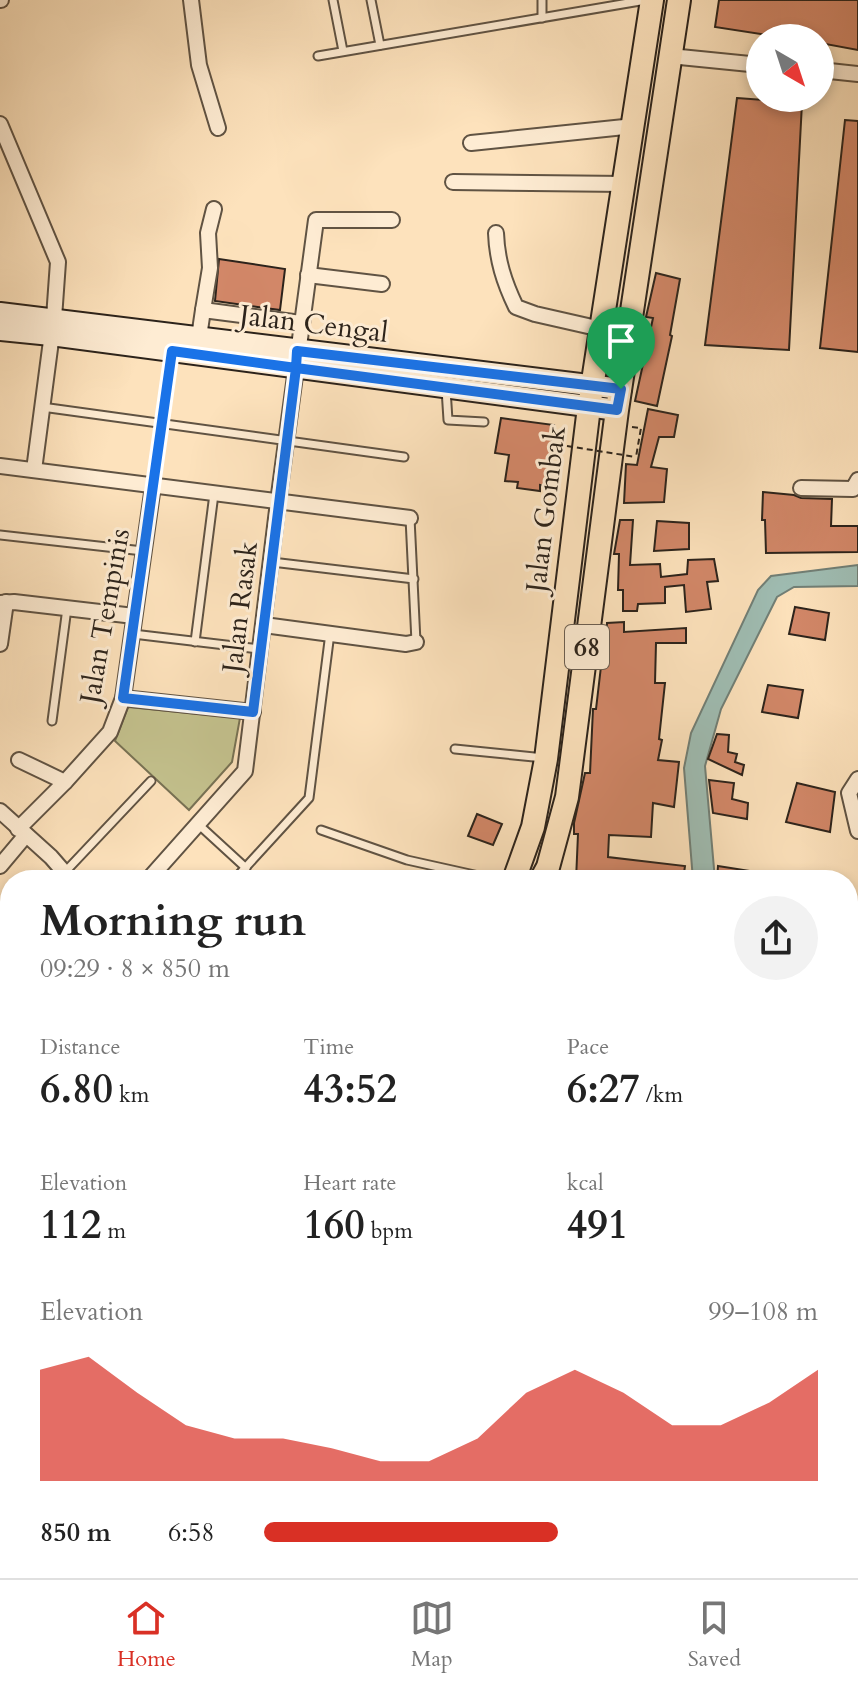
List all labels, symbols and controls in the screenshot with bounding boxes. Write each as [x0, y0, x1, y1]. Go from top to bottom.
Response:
north arrow [746, 24, 834, 112]
map controls [746, 24, 834, 112]
street label: Jalan Cengal [234, 296, 390, 352]
pin [587, 307, 655, 389]
icon: arrive [599, 319, 643, 363]
street label: Jalan Gombak [516, 424, 575, 598]
street label: Jalan Tempinis [70, 525, 139, 710]
street label: Jalan Rasak [213, 539, 267, 679]
road number: 68 [565, 625, 609, 669]
text: Morning run [40, 891, 306, 951]
button: share [734, 896, 818, 980]
text: 09:29 · 8 × 850 m [40, 951, 230, 986]
text: Distance [40, 1032, 120, 1062]
text: Time [303, 1032, 354, 1062]
text: Pace [567, 1032, 609, 1062]
text: 6.80 [40, 1062, 113, 1117]
text: 43:52 [303, 1062, 397, 1117]
text: 6:27 [567, 1062, 640, 1117]
text: km [113, 1080, 149, 1110]
text: /km [640, 1080, 683, 1110]
text: Elevation [40, 1168, 127, 1198]
text: Heart rate [303, 1168, 397, 1198]
text: kcal [567, 1168, 604, 1198]
text: 112 [40, 1198, 101, 1253]
text: 160 [303, 1198, 365, 1253]
text: 491 [567, 1198, 628, 1253]
text: m [101, 1216, 126, 1246]
text: bpm [365, 1216, 413, 1246]
text: Elevation [40, 1294, 143, 1329]
text: 99–108 m [708, 1294, 818, 1329]
text: 850 m [40, 1515, 111, 1550]
text: 6:58 [168, 1515, 215, 1550]
tab: Home [117, 1596, 176, 1674]
tab: Map [410, 1596, 454, 1674]
tab: Saved [688, 1596, 741, 1674]

